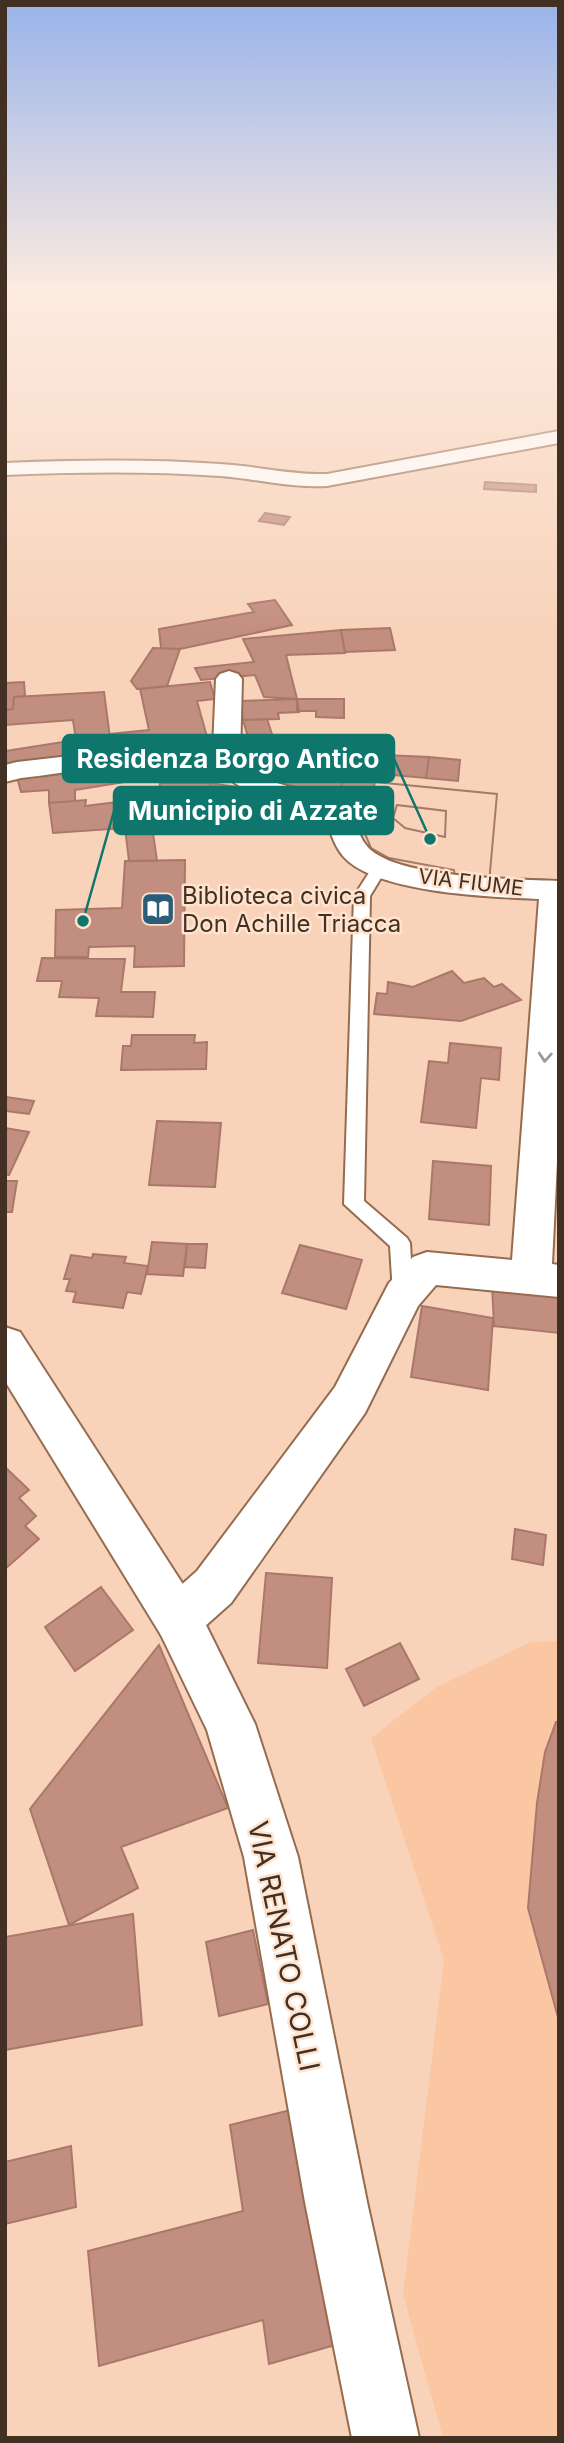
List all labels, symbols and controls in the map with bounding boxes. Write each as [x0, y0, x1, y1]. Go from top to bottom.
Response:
callout: Residenza Borgo Antico [63, 735, 394, 782]
text: Residenza Borgo Antico [76, 743, 380, 774]
callout: Municipio di Azzate [114, 787, 393, 834]
text: Municipio di Azzate [128, 795, 378, 826]
street label: VIA FIUME [417, 863, 525, 901]
place label: Biblioteca civica Don Achille Triacca [182, 881, 401, 938]
library icon: Biblioteca civica Don Achille Triacca [139, 890, 177, 928]
one-way arrow [538, 1052, 553, 1063]
street label: VIA RENATO COLLI [241, 1818, 327, 2074]

